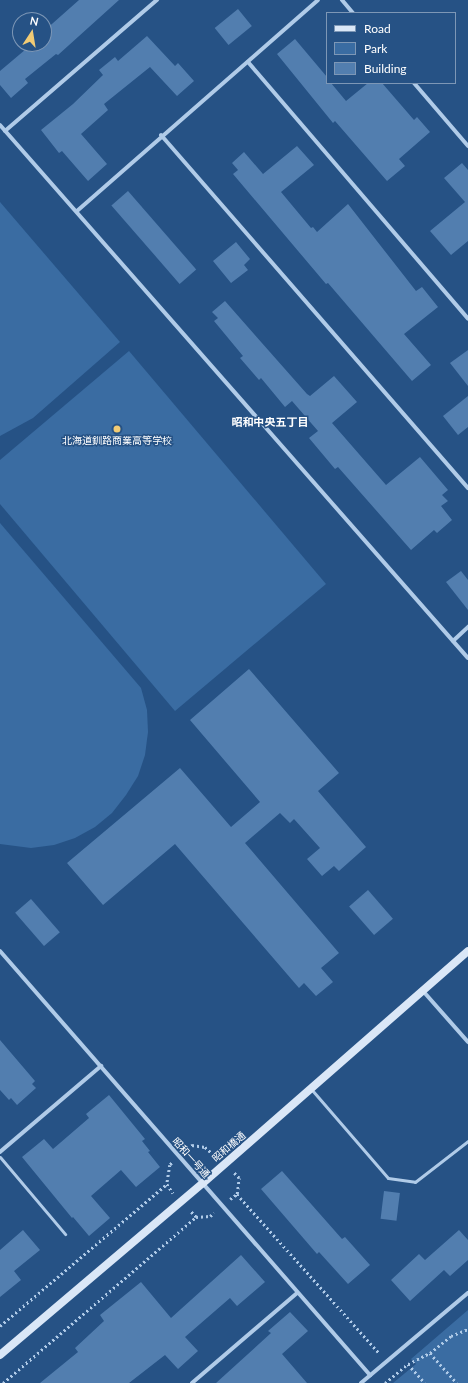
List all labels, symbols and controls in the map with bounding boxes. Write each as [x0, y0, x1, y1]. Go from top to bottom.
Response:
north arrow [12, 12, 52, 52]
legend [326, 12, 456, 84]
text: N [29, 14, 40, 28]
text: Road [364, 21, 391, 36]
text: Park [364, 41, 387, 56]
text: Building [364, 61, 407, 76]
district label: 昭和中央五丁目 [232, 415, 308, 429]
marker: 北海道釧路商業高等学校 [112, 424, 122, 434]
place label: 北海道釧路商業高等学校 [62, 435, 172, 447]
street label: 昭和橋通 [210, 1129, 248, 1165]
street label: 昭和一号通 [170, 1135, 212, 1181]

